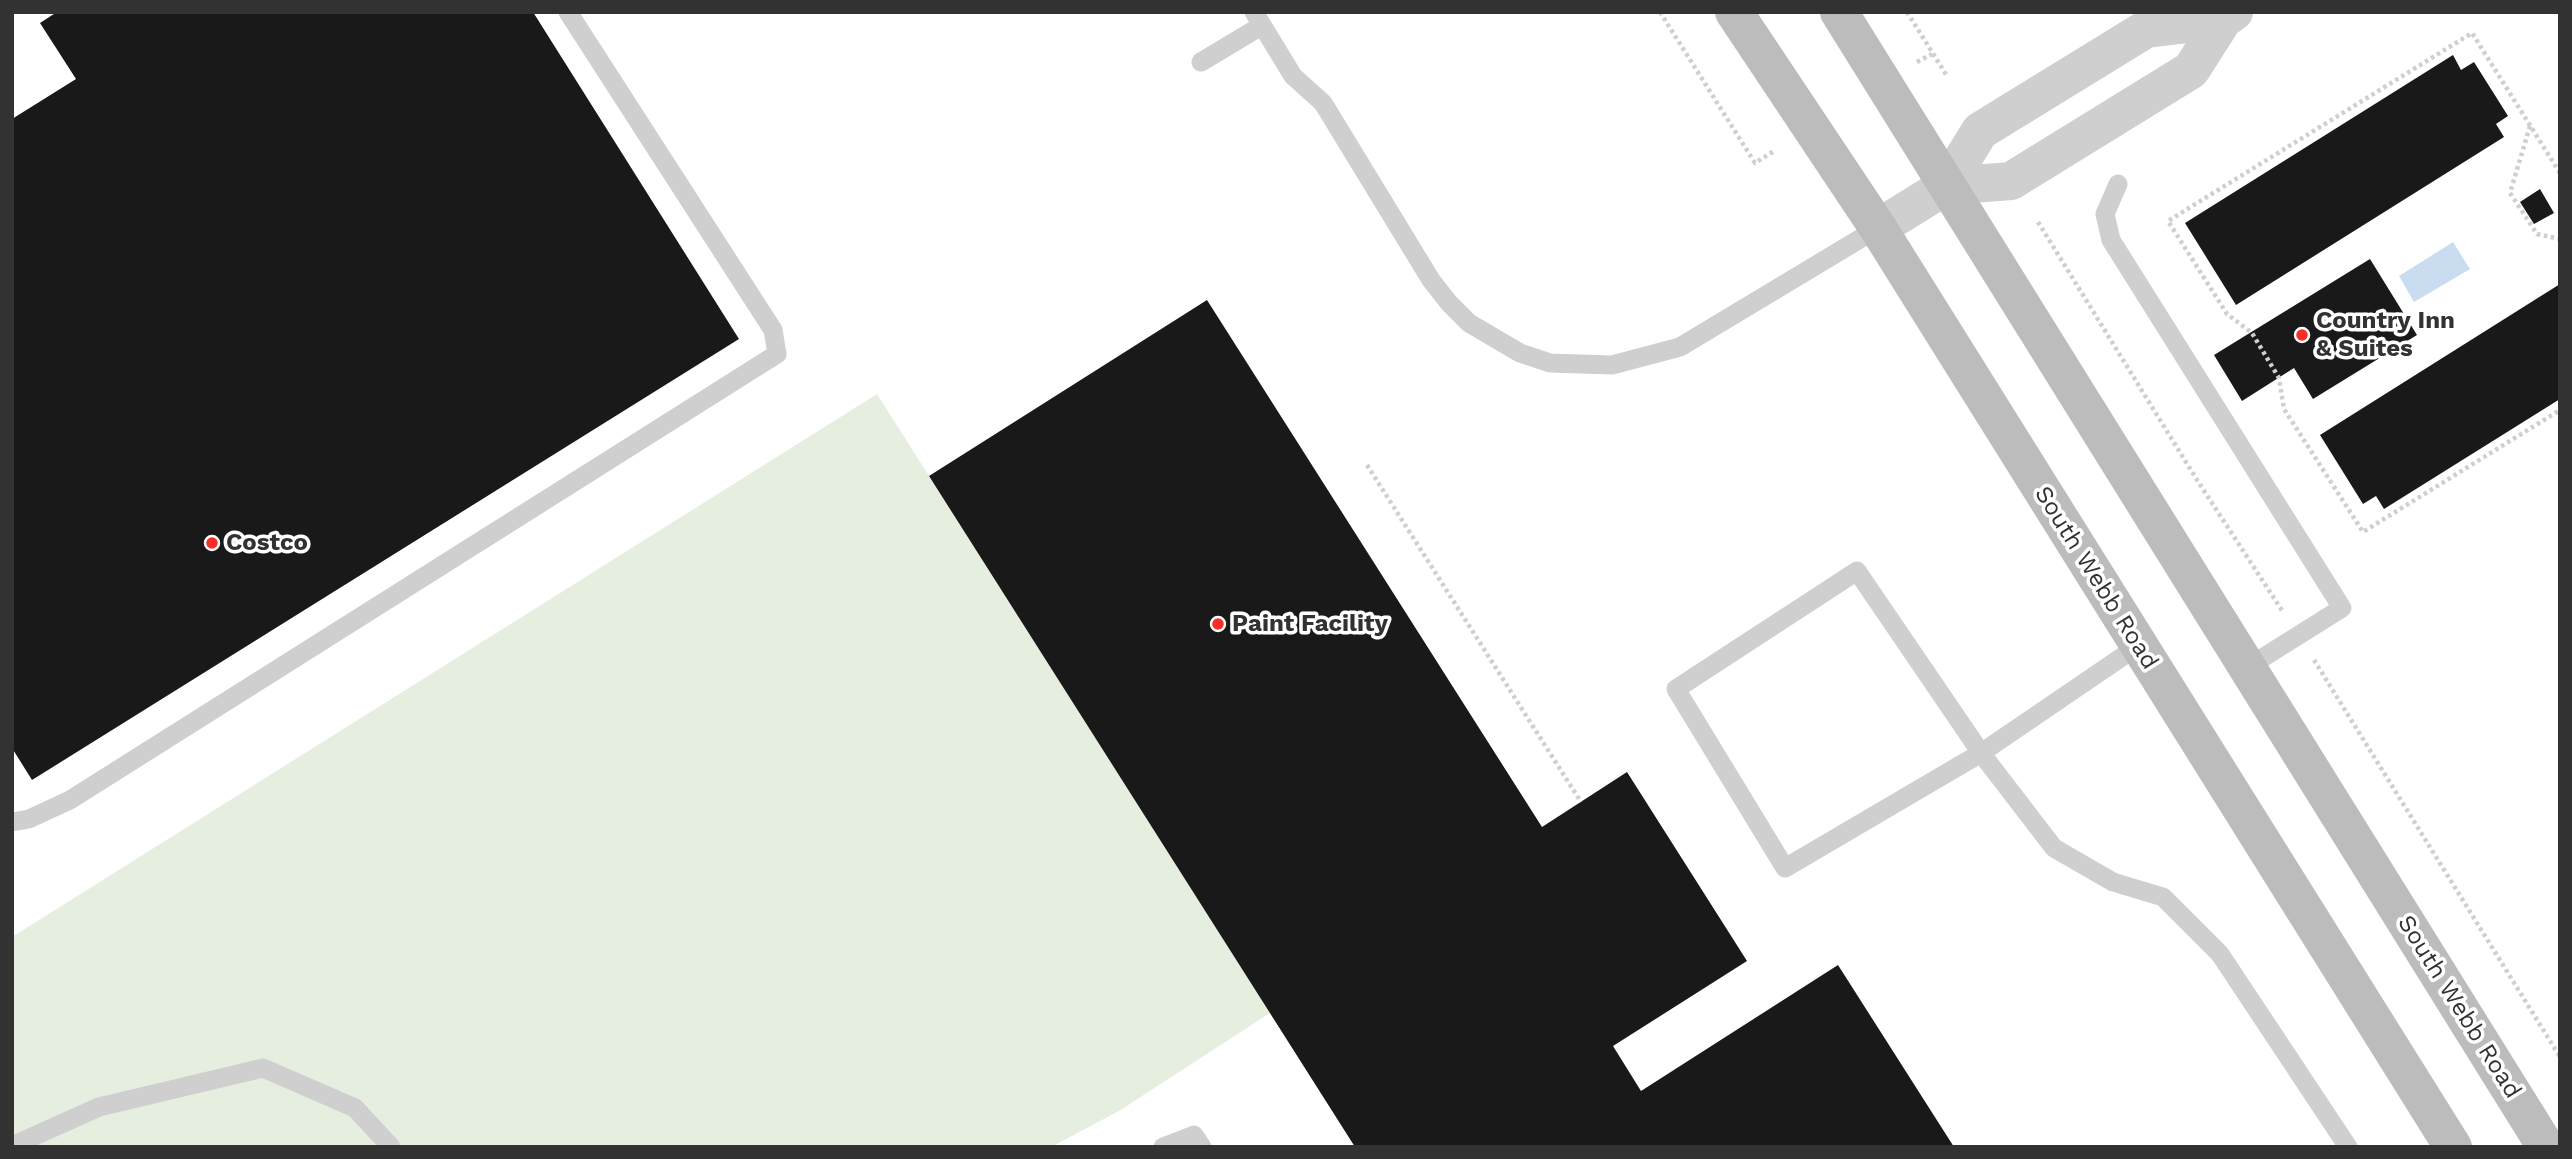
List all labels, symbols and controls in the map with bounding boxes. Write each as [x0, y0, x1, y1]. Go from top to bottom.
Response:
place label: Country Inn & Suites [2316, 307, 2455, 363]
marker: Country Inn & Suites [2294, 327, 2310, 343]
street label: South Webb Road [2028, 481, 2164, 675]
place label: Costco [226, 529, 308, 557]
marker: Costco [204, 535, 220, 551]
place label: Paint Facility [1232, 610, 1388, 638]
marker: Paint Facility [1210, 616, 1226, 632]
street label: South Webb Road [2391, 910, 2527, 1104]

